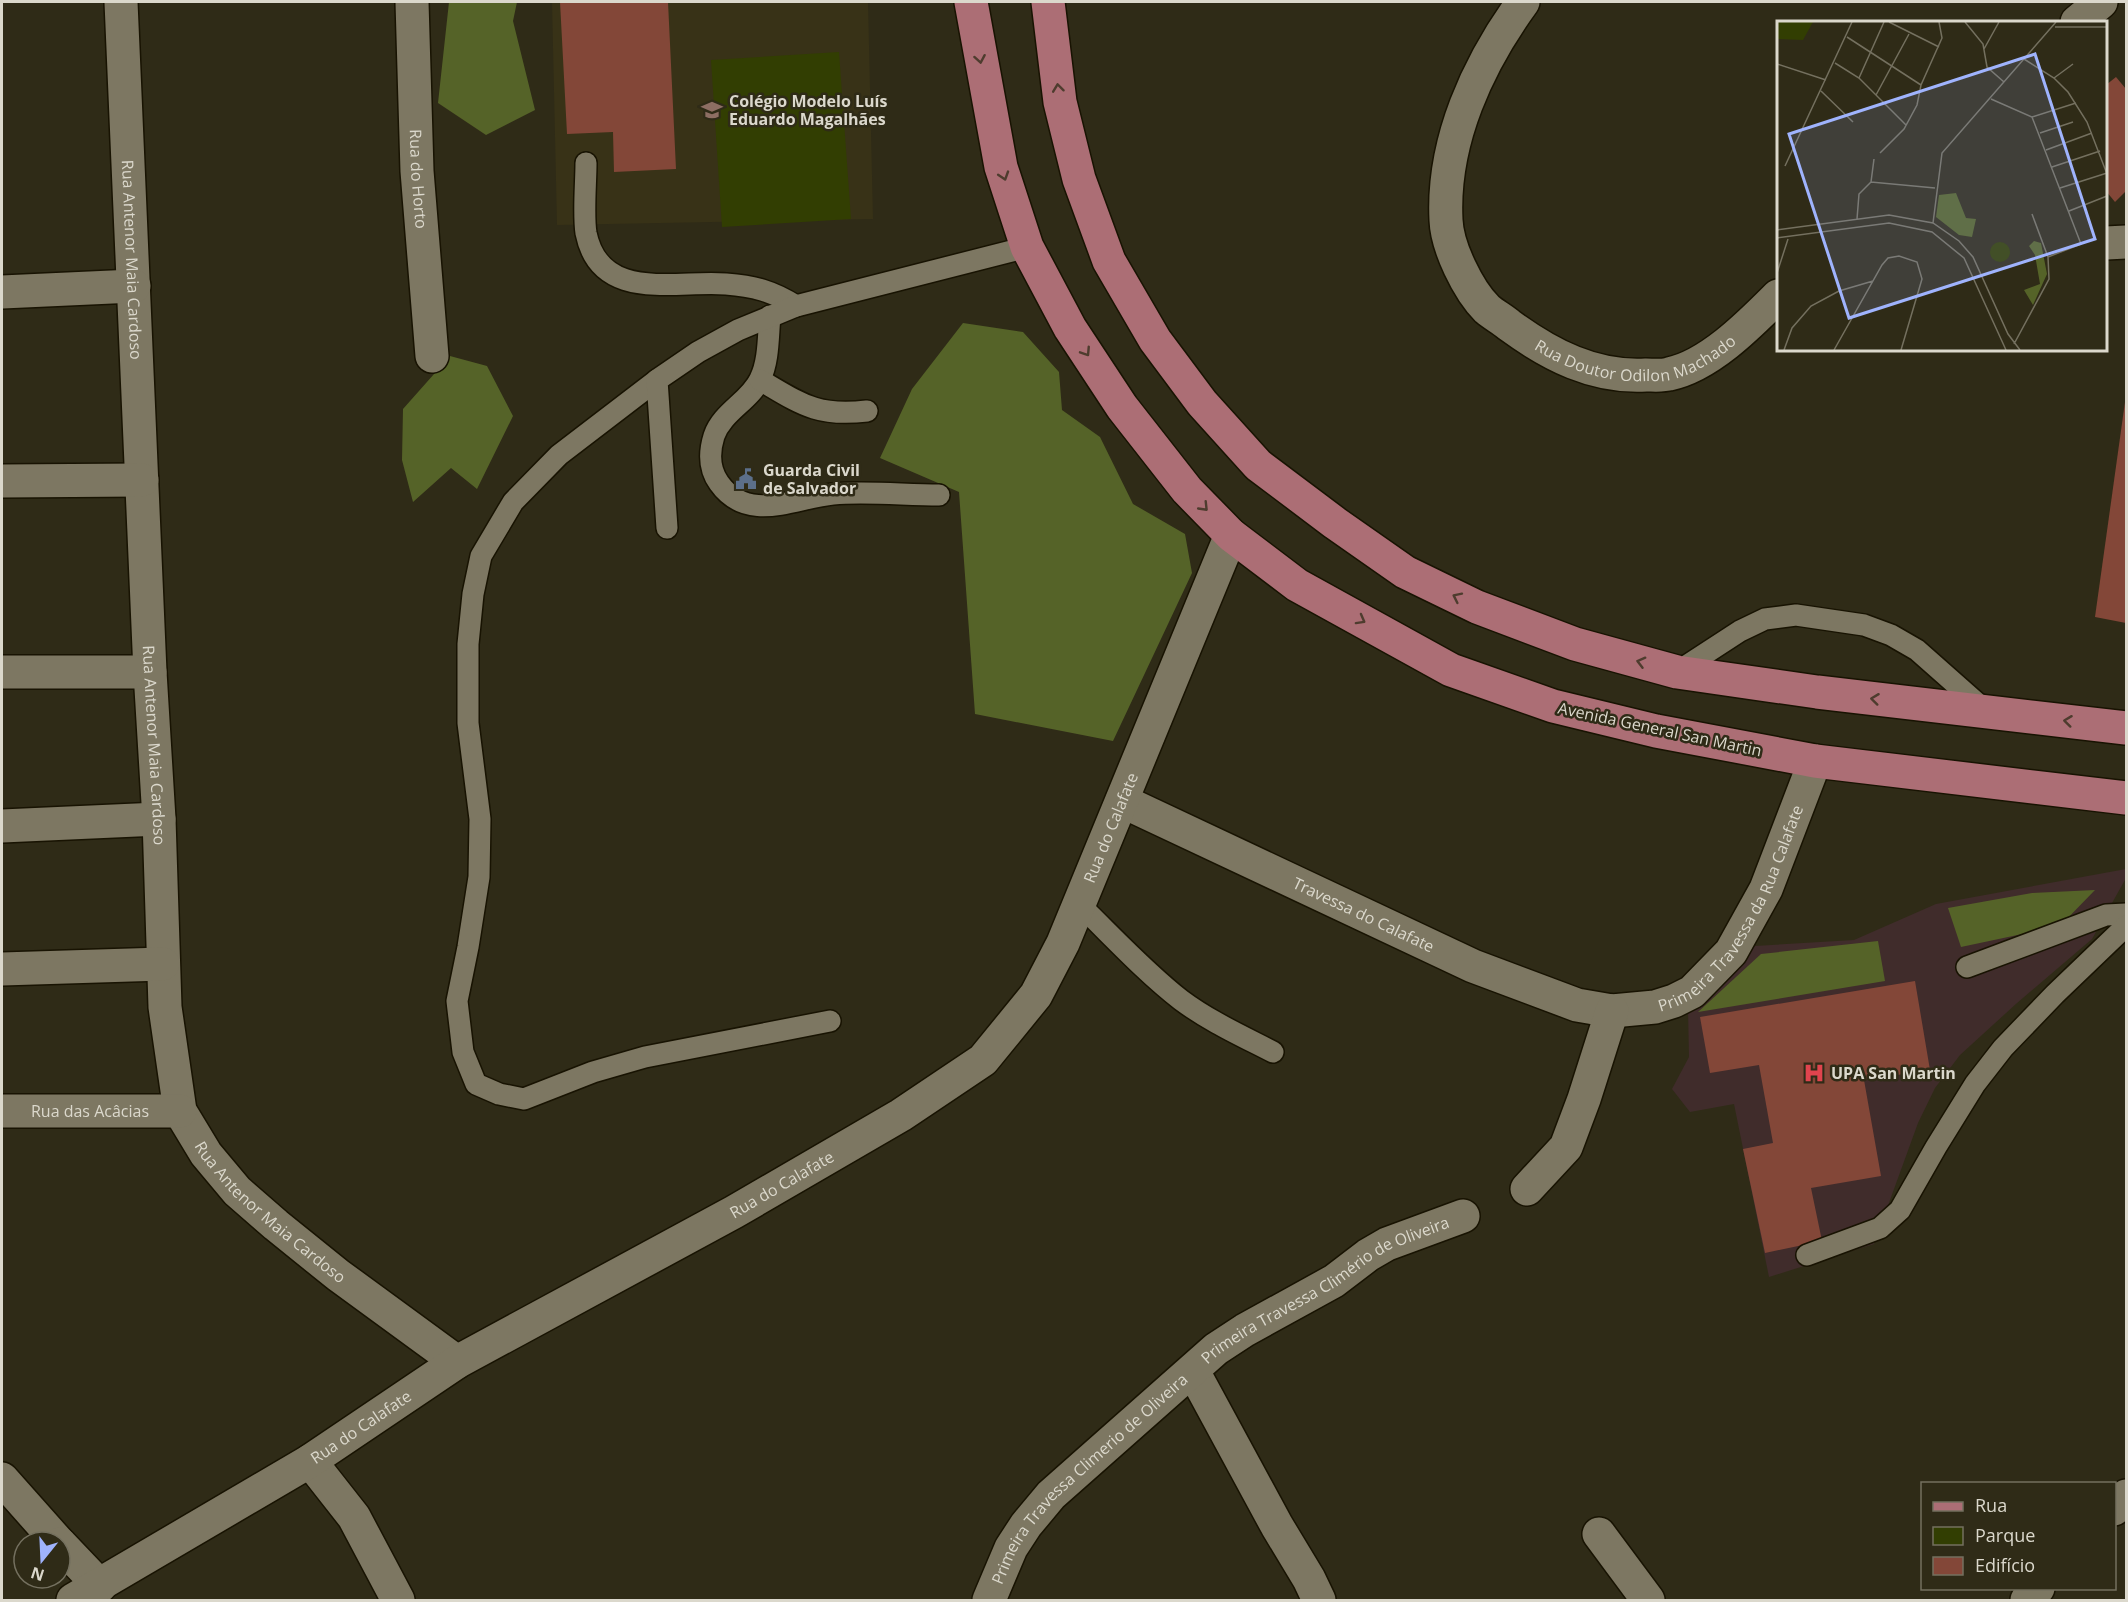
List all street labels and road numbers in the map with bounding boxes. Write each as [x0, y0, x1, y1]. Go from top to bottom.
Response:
street label: Rua do Horto [405, 129, 433, 229]
street label: Rua Antenor Maia Cardoso [117, 159, 147, 360]
street label: Rua Doutor Odilon Machado [1528, 324, 1742, 350]
street label: Rua Antenor Maia Cardoso [138, 645, 171, 845]
street label: Avenida General San Martin [1556, 697, 1764, 761]
street label: Rua do Calafate [1078, 769, 1143, 886]
street label: Primeira Travessa da Rua Calafate [1655, 802, 1808, 1016]
street label: Travessa do Calafate [1289, 872, 1438, 957]
street label: Rua das Acâcias [31, 1100, 149, 1122]
street label: Rua Antenor Maia Cardoso [190, 1137, 350, 1288]
street label: Rua do Calafate [725, 1145, 838, 1223]
street label: Primeira Travessa Climério de Oliveira [1196, 1211, 1452, 1369]
street label: Primeira Travessa Climerio de Oliveira [986, 1368, 1192, 1587]
street label: Rua do Calafate [306, 1385, 416, 1469]

